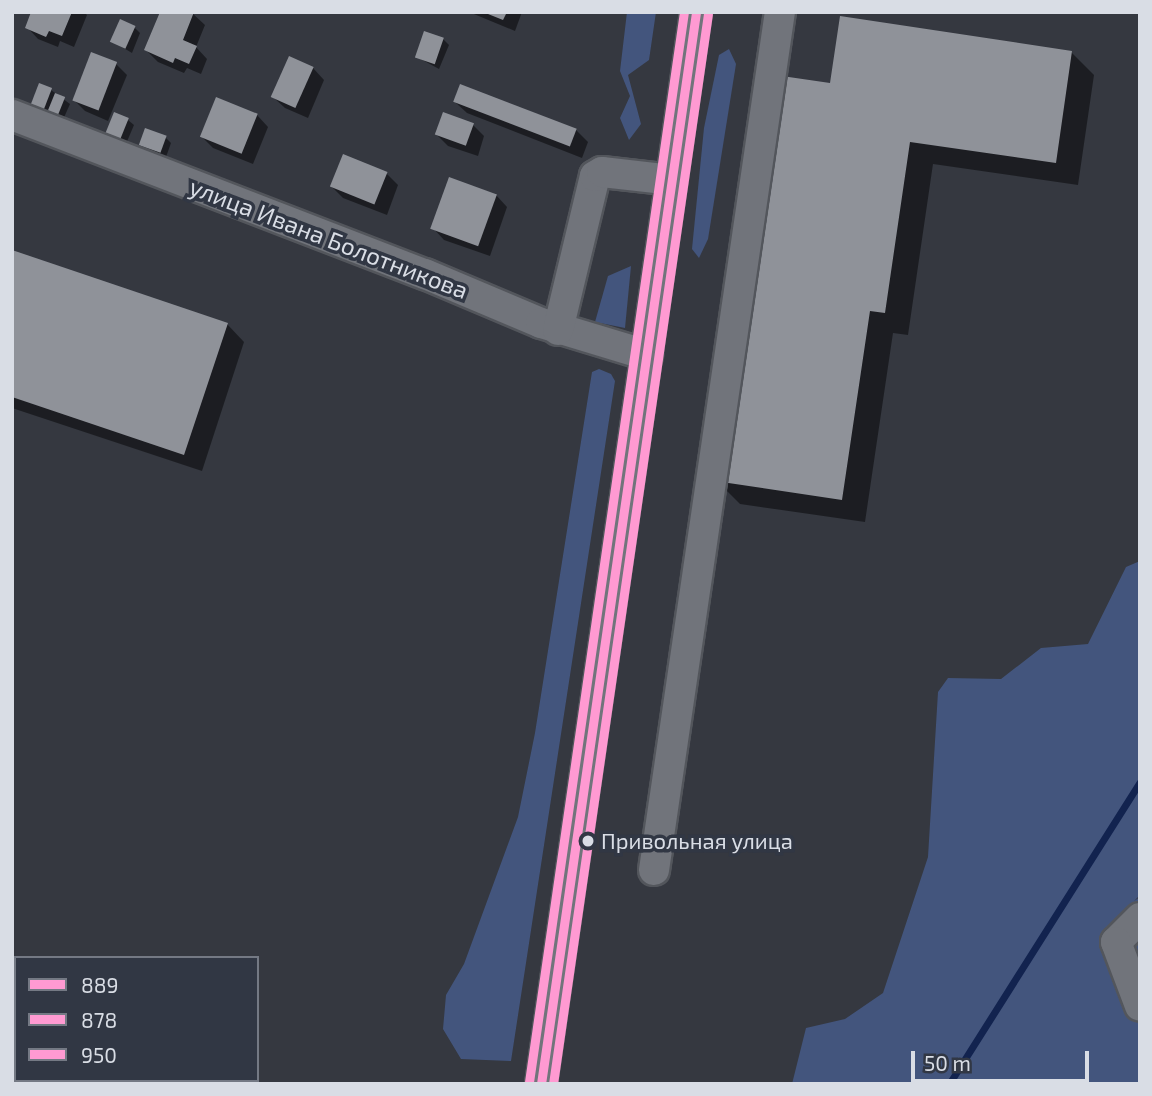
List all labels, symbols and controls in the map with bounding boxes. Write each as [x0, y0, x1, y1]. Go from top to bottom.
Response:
street label: улица Ивана Болотникова [186, 172, 472, 304]
place label: Привольная улица [601, 828, 793, 854]
marker: Привольная улица [581, 834, 595, 848]
legend [14, 956, 259, 1082]
text: 889 [81, 972, 119, 997]
text: 878 [81, 1007, 117, 1032]
scale bar [914, 1036, 1092, 1080]
text: 950 [81, 1042, 117, 1067]
text: 50 m [924, 1050, 971, 1075]

